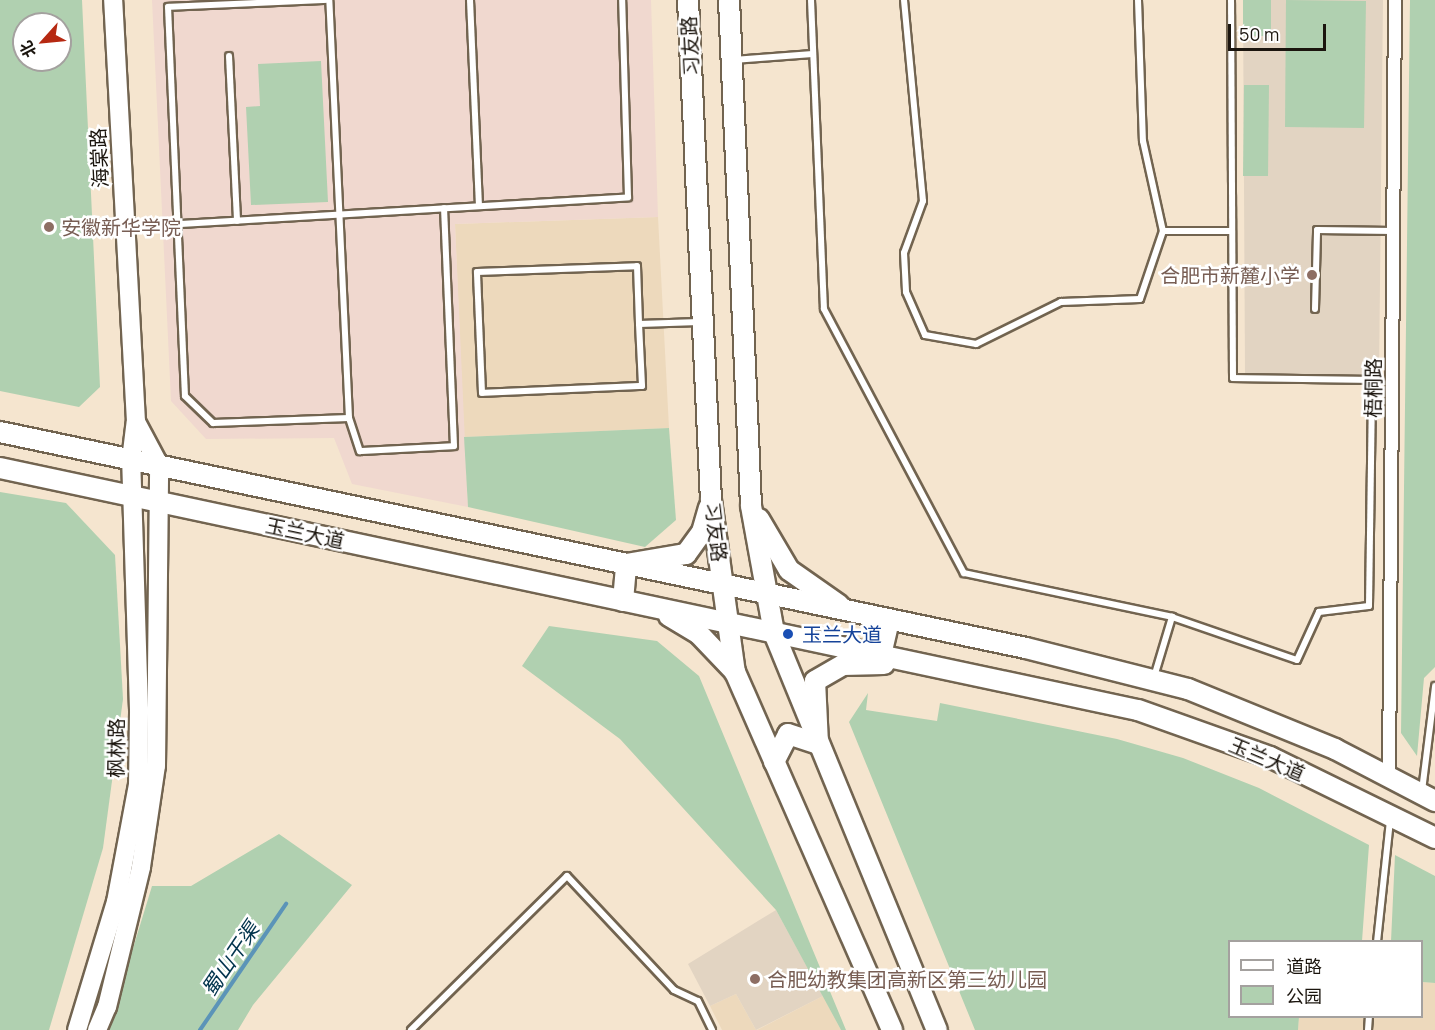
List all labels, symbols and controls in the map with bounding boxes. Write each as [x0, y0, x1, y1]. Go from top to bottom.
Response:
north arrow [12, 12, 72, 72]
scale bar [1231, 12, 1328, 50]
street label: 习友路 [676, 15, 704, 77]
text: 50 m [1239, 22, 1279, 46]
text: 北 [14, 37, 41, 61]
street label: 海棠路 [85, 127, 113, 189]
place label: 安徽新华学院 [61, 215, 181, 239]
marker: 安徽新华学院 [42, 220, 56, 234]
place label: 合肥市新麓小学 [1160, 263, 1300, 287]
marker: 合肥市新麓小学 [1305, 268, 1319, 282]
street label: 梧桐路 [1360, 358, 1386, 418]
street label: 习友路 [700, 501, 732, 563]
street label: 玉兰大道 [263, 513, 347, 553]
place label: 玉兰大道 [802, 622, 882, 646]
marker: 玉兰大道 [779, 625, 797, 643]
street label: 枫林路 [103, 718, 129, 778]
street label: 玉兰大道 [1225, 732, 1309, 786]
water label: 蜀山干渠 [196, 917, 264, 1001]
legend [1228, 940, 1423, 1018]
text: 道路 [1286, 954, 1322, 978]
place label: 合肥幼教集团高新区第三幼儿园 [767, 967, 1047, 991]
marker: 合肥幼教集团高新区第三幼儿园 [748, 972, 762, 986]
text: 公园 [1286, 984, 1322, 1008]

